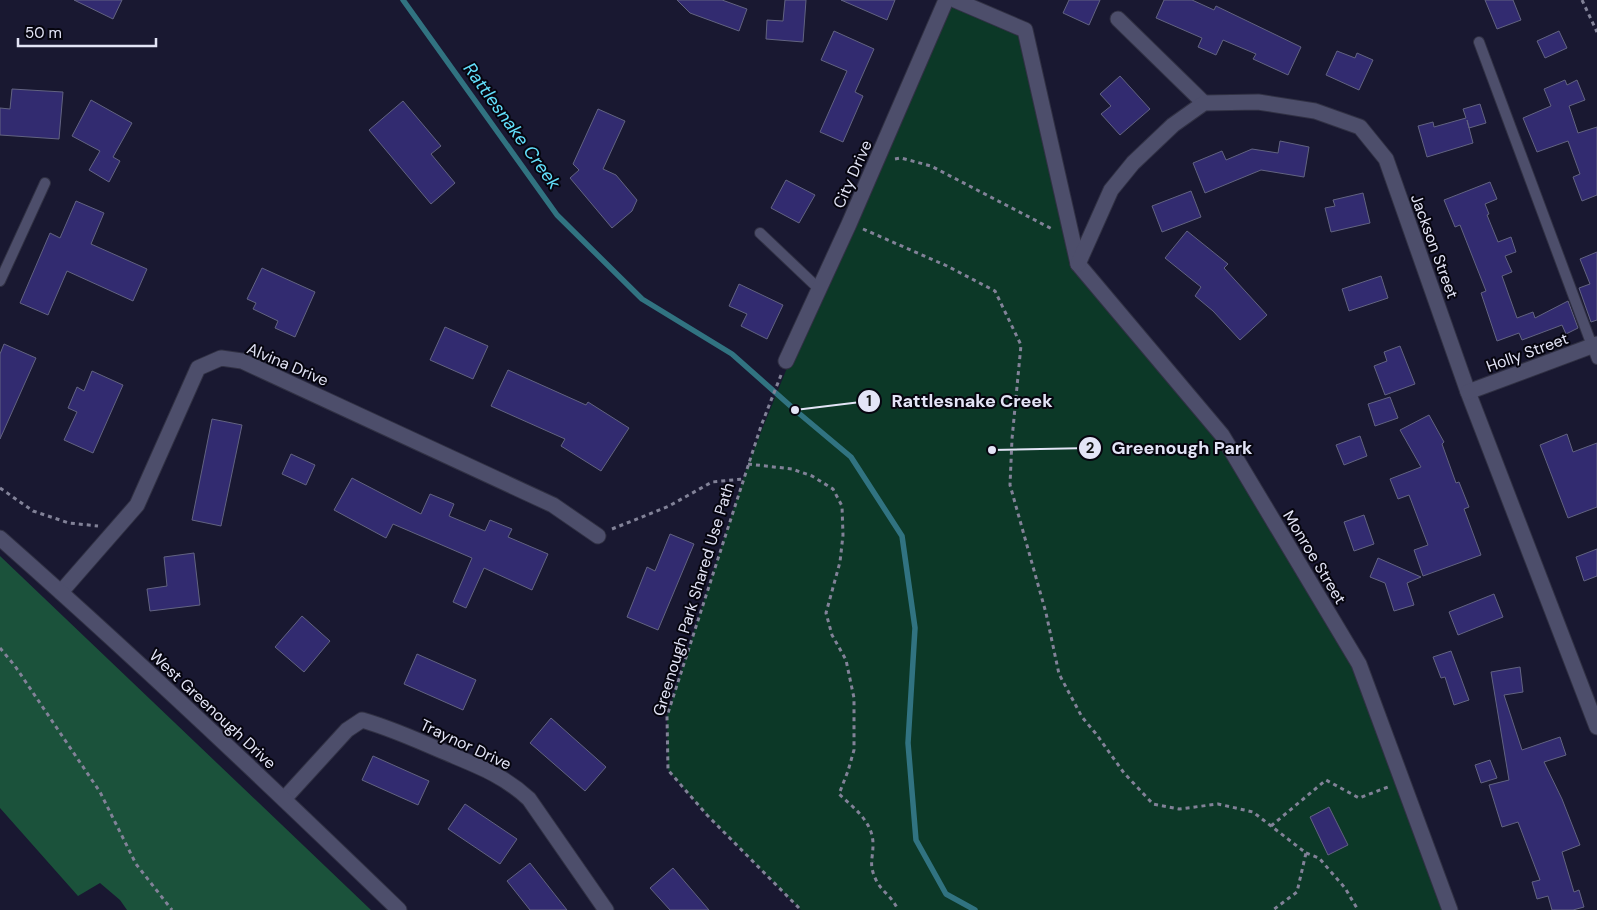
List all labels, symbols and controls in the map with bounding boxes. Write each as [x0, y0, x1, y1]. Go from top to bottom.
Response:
scale bar [18, 15, 155, 47]
text: 50 m [25, 23, 62, 43]
water label: Rattlesnake Creek [458, 58, 567, 195]
street label: City Drive [828, 137, 877, 212]
street label: Jackson Street [1406, 191, 1463, 301]
street label: Holly Street [1483, 328, 1571, 377]
street label: Alvina Drive [244, 338, 332, 391]
callout: Rattlesnake Creek [857, 384, 1063, 417]
text: Rattlesnake Creek [891, 389, 1053, 413]
text: 1 [866, 391, 872, 411]
callout: Greenough Park [1077, 431, 1263, 464]
text: Greenough Park [1112, 436, 1253, 460]
text: 2 [1086, 438, 1095, 458]
street label: Greenough Park Shared Use Path [648, 480, 739, 718]
street label: Monroe Street [1278, 506, 1351, 608]
street label: West Greenough Drive [145, 645, 281, 774]
street label: Traynor Drive [417, 714, 515, 775]

